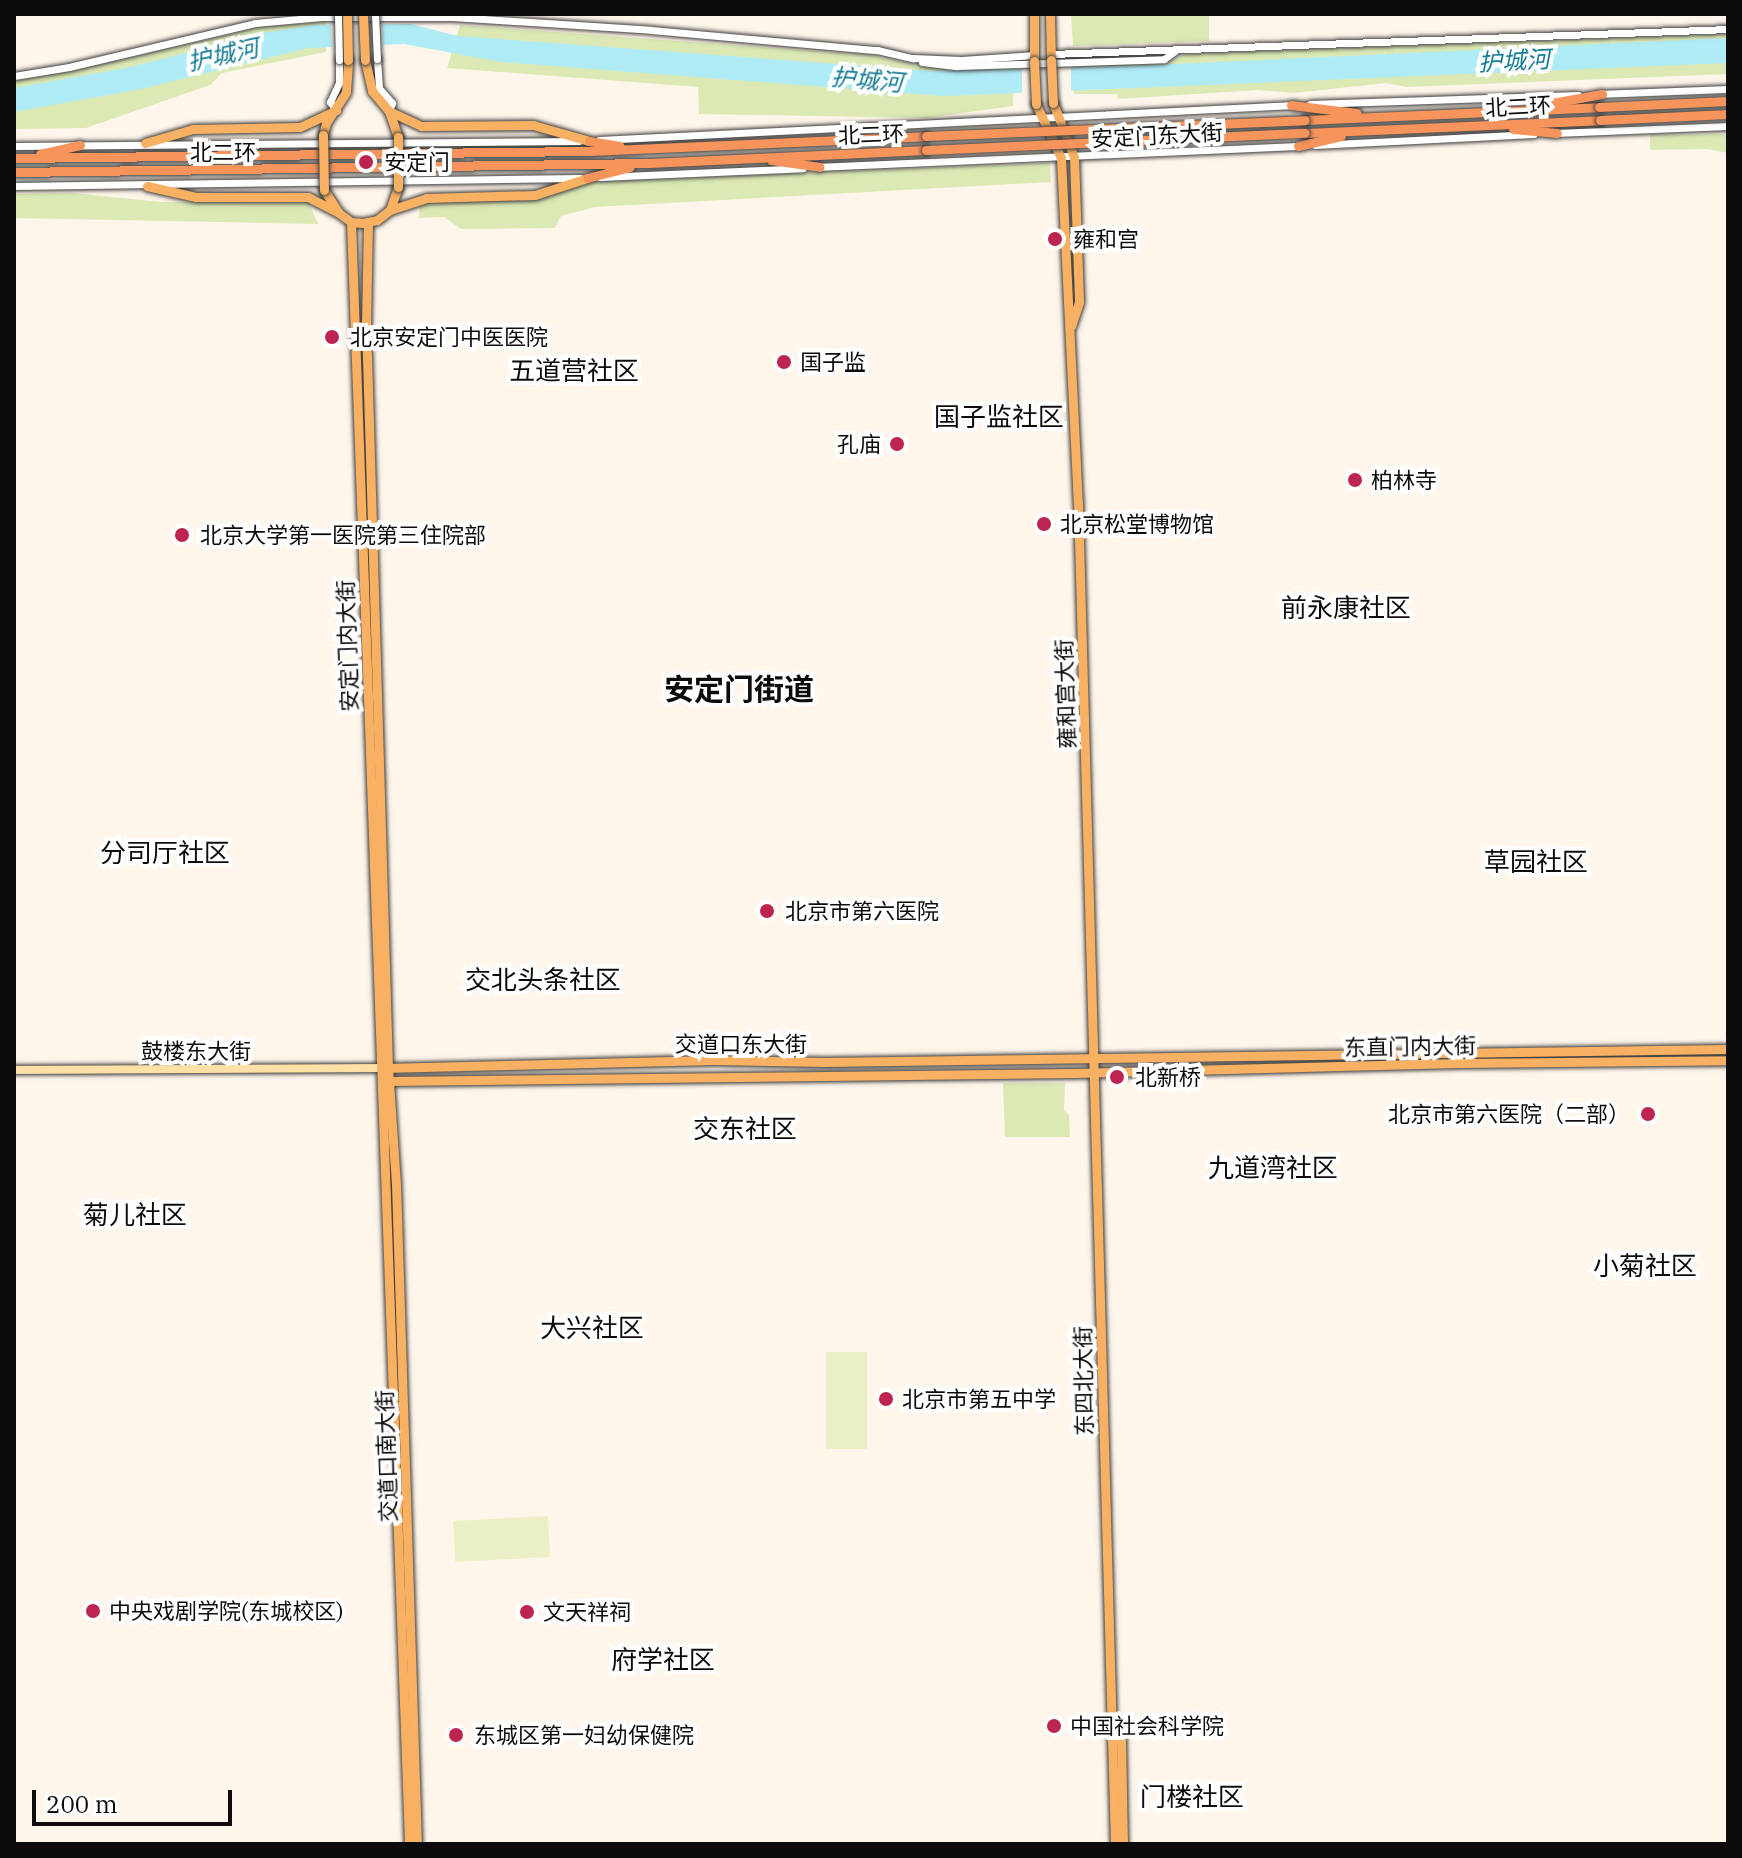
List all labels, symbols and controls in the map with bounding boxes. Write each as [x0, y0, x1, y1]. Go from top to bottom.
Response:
water label: 护城河 [185, 33, 261, 77]
water label: 护城河 [1477, 45, 1551, 77]
water label: 护城河 [830, 63, 904, 97]
street label: 北二环 [1484, 91, 1552, 121]
street label: 安定门东大街 [1090, 118, 1224, 152]
street label: 北二环 [838, 120, 904, 148]
street label: 北二环 [190, 139, 256, 165]
place label: 安定门 [384, 149, 450, 175]
marker: 安定门 [355, 151, 377, 173]
place label: 雍和宫 [1073, 226, 1139, 252]
marker: 雍和宫 [1044, 228, 1066, 250]
place label: 北京安定门中医医院 [350, 324, 548, 350]
marker: 北京安定门中医医院 [321, 326, 343, 348]
place label: 国子监 [800, 349, 866, 375]
marker: 国子监 [775, 353, 793, 371]
district label: 五道营社区 [509, 355, 639, 387]
district label: 国子监社区 [934, 401, 1064, 433]
place label: 孔庙 [837, 431, 881, 457]
marker: 孔庙 [888, 435, 906, 453]
place label: 柏林寺 [1371, 467, 1437, 493]
marker: 柏林寺 [1346, 471, 1364, 489]
place label: 北京松堂博物馆 [1060, 511, 1214, 537]
marker: 北京松堂博物馆 [1035, 515, 1053, 533]
place label: 北京大学第一医院第三住院部 [200, 522, 486, 548]
marker: 北京大学第一医院第三住院部 [171, 524, 193, 546]
street label: 安定门内大街 [332, 580, 362, 712]
district label: 前永康社区 [1281, 592, 1411, 624]
street label: 雍和宫大街 [1050, 639, 1080, 749]
district label: 安定门街道 [664, 671, 814, 707]
district label: 分司厅社区 [100, 837, 230, 869]
district label: 草园社区 [1484, 846, 1588, 878]
place label: 北京市第六医院 [785, 898, 939, 924]
marker: 北京市第六医院 [756, 900, 778, 922]
district label: 交北头条社区 [465, 964, 621, 996]
street label: 交道口东大街 [675, 1031, 807, 1057]
street label: 东直门内大街 [1344, 1032, 1476, 1060]
street label: 鼓楼东大街 [141, 1038, 251, 1064]
place label: 北新桥 [1135, 1064, 1201, 1090]
marker: 北新桥 [1106, 1066, 1128, 1088]
place label: 北京市第六医院（二部） [1388, 1101, 1630, 1127]
marker: 北京市第六医院（二部） [1637, 1103, 1659, 1125]
district label: 交东社区 [693, 1113, 797, 1145]
district label: 九道湾社区 [1208, 1152, 1338, 1184]
district label: 菊儿社区 [83, 1199, 187, 1231]
district label: 小菊社区 [1593, 1250, 1697, 1282]
district label: 大兴社区 [540, 1312, 644, 1344]
street label: 东四北大街 [1069, 1326, 1097, 1436]
place label: 北京市第五中学 [902, 1386, 1056, 1412]
street label: 交道口南大街 [371, 1390, 401, 1522]
marker: 北京市第五中学 [877, 1390, 895, 1408]
place label: 中央戏剧学院(东城校区) [109, 1598, 343, 1624]
place label: 文天祥祠 [543, 1599, 631, 1625]
marker: 中央戏剧学院(东城校区) [84, 1602, 102, 1620]
marker: 文天祥祠 [518, 1603, 536, 1621]
district label: 府学社区 [611, 1644, 715, 1676]
place label: 中国社会科学院 [1070, 1713, 1224, 1739]
marker: 中国社会科学院 [1045, 1717, 1063, 1735]
place label: 东城区第一妇幼保健院 [474, 1722, 694, 1748]
marker: 东城区第一妇幼保健院 [445, 1724, 467, 1746]
scale bar [36, 1774, 236, 1824]
district label: 门楼社区 [1140, 1781, 1244, 1813]
text: 200 m [46, 1788, 118, 1820]

